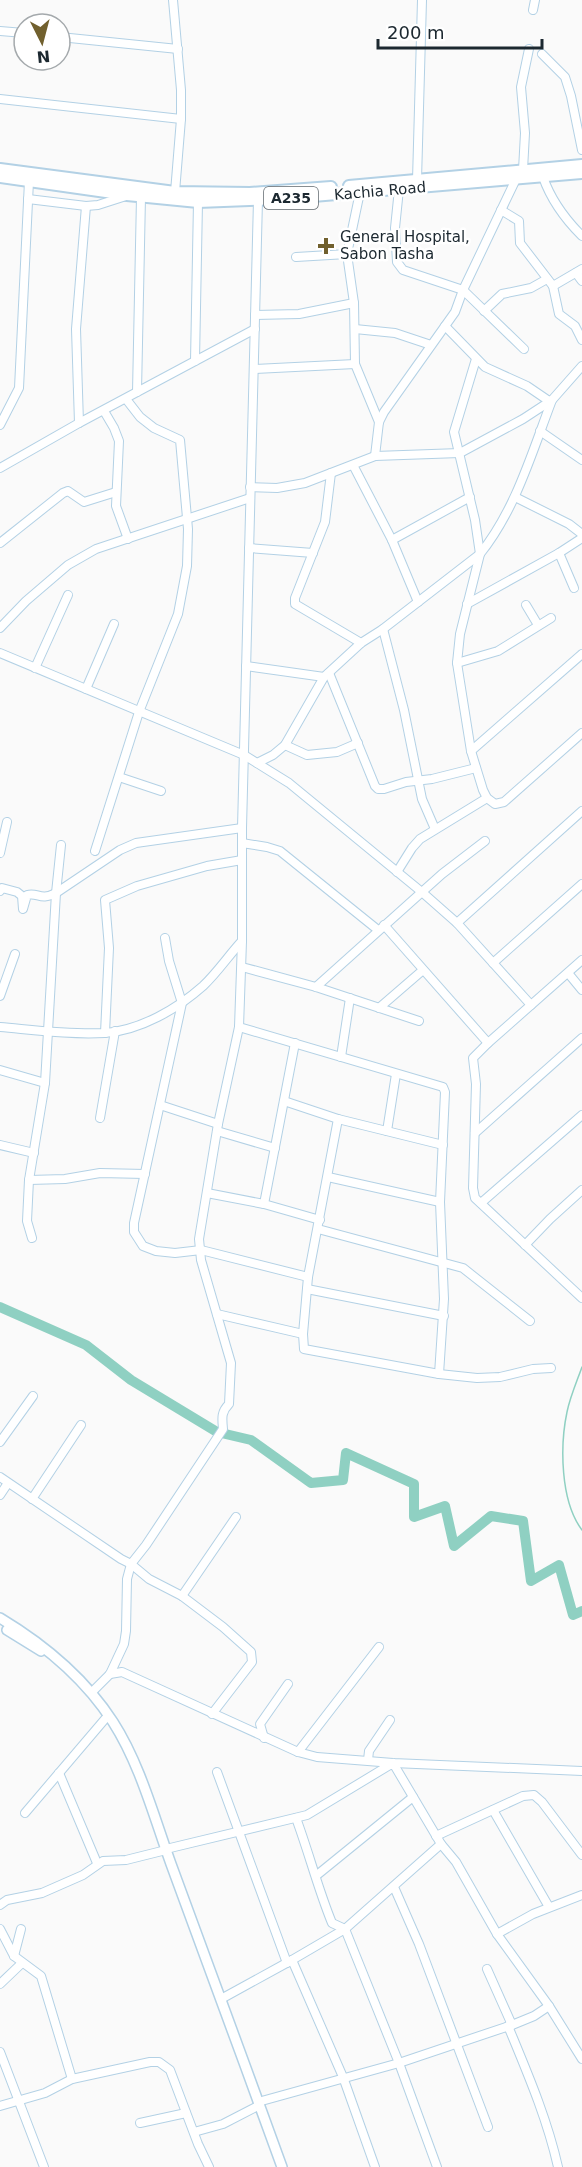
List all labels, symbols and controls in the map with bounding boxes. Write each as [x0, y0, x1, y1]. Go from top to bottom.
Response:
north arrow [12, 12, 72, 72]
scale bar [378, 12, 542, 50]
text: 200 m [387, 22, 445, 43]
text: N [36, 46, 51, 67]
street label: Kachia Road [333, 178, 427, 204]
road number: A235 [264, 187, 318, 209]
place label: General Hospital, Sabon Tasha [340, 228, 470, 263]
marker: General Hospital, Sabon Tasha [317, 237, 335, 255]

